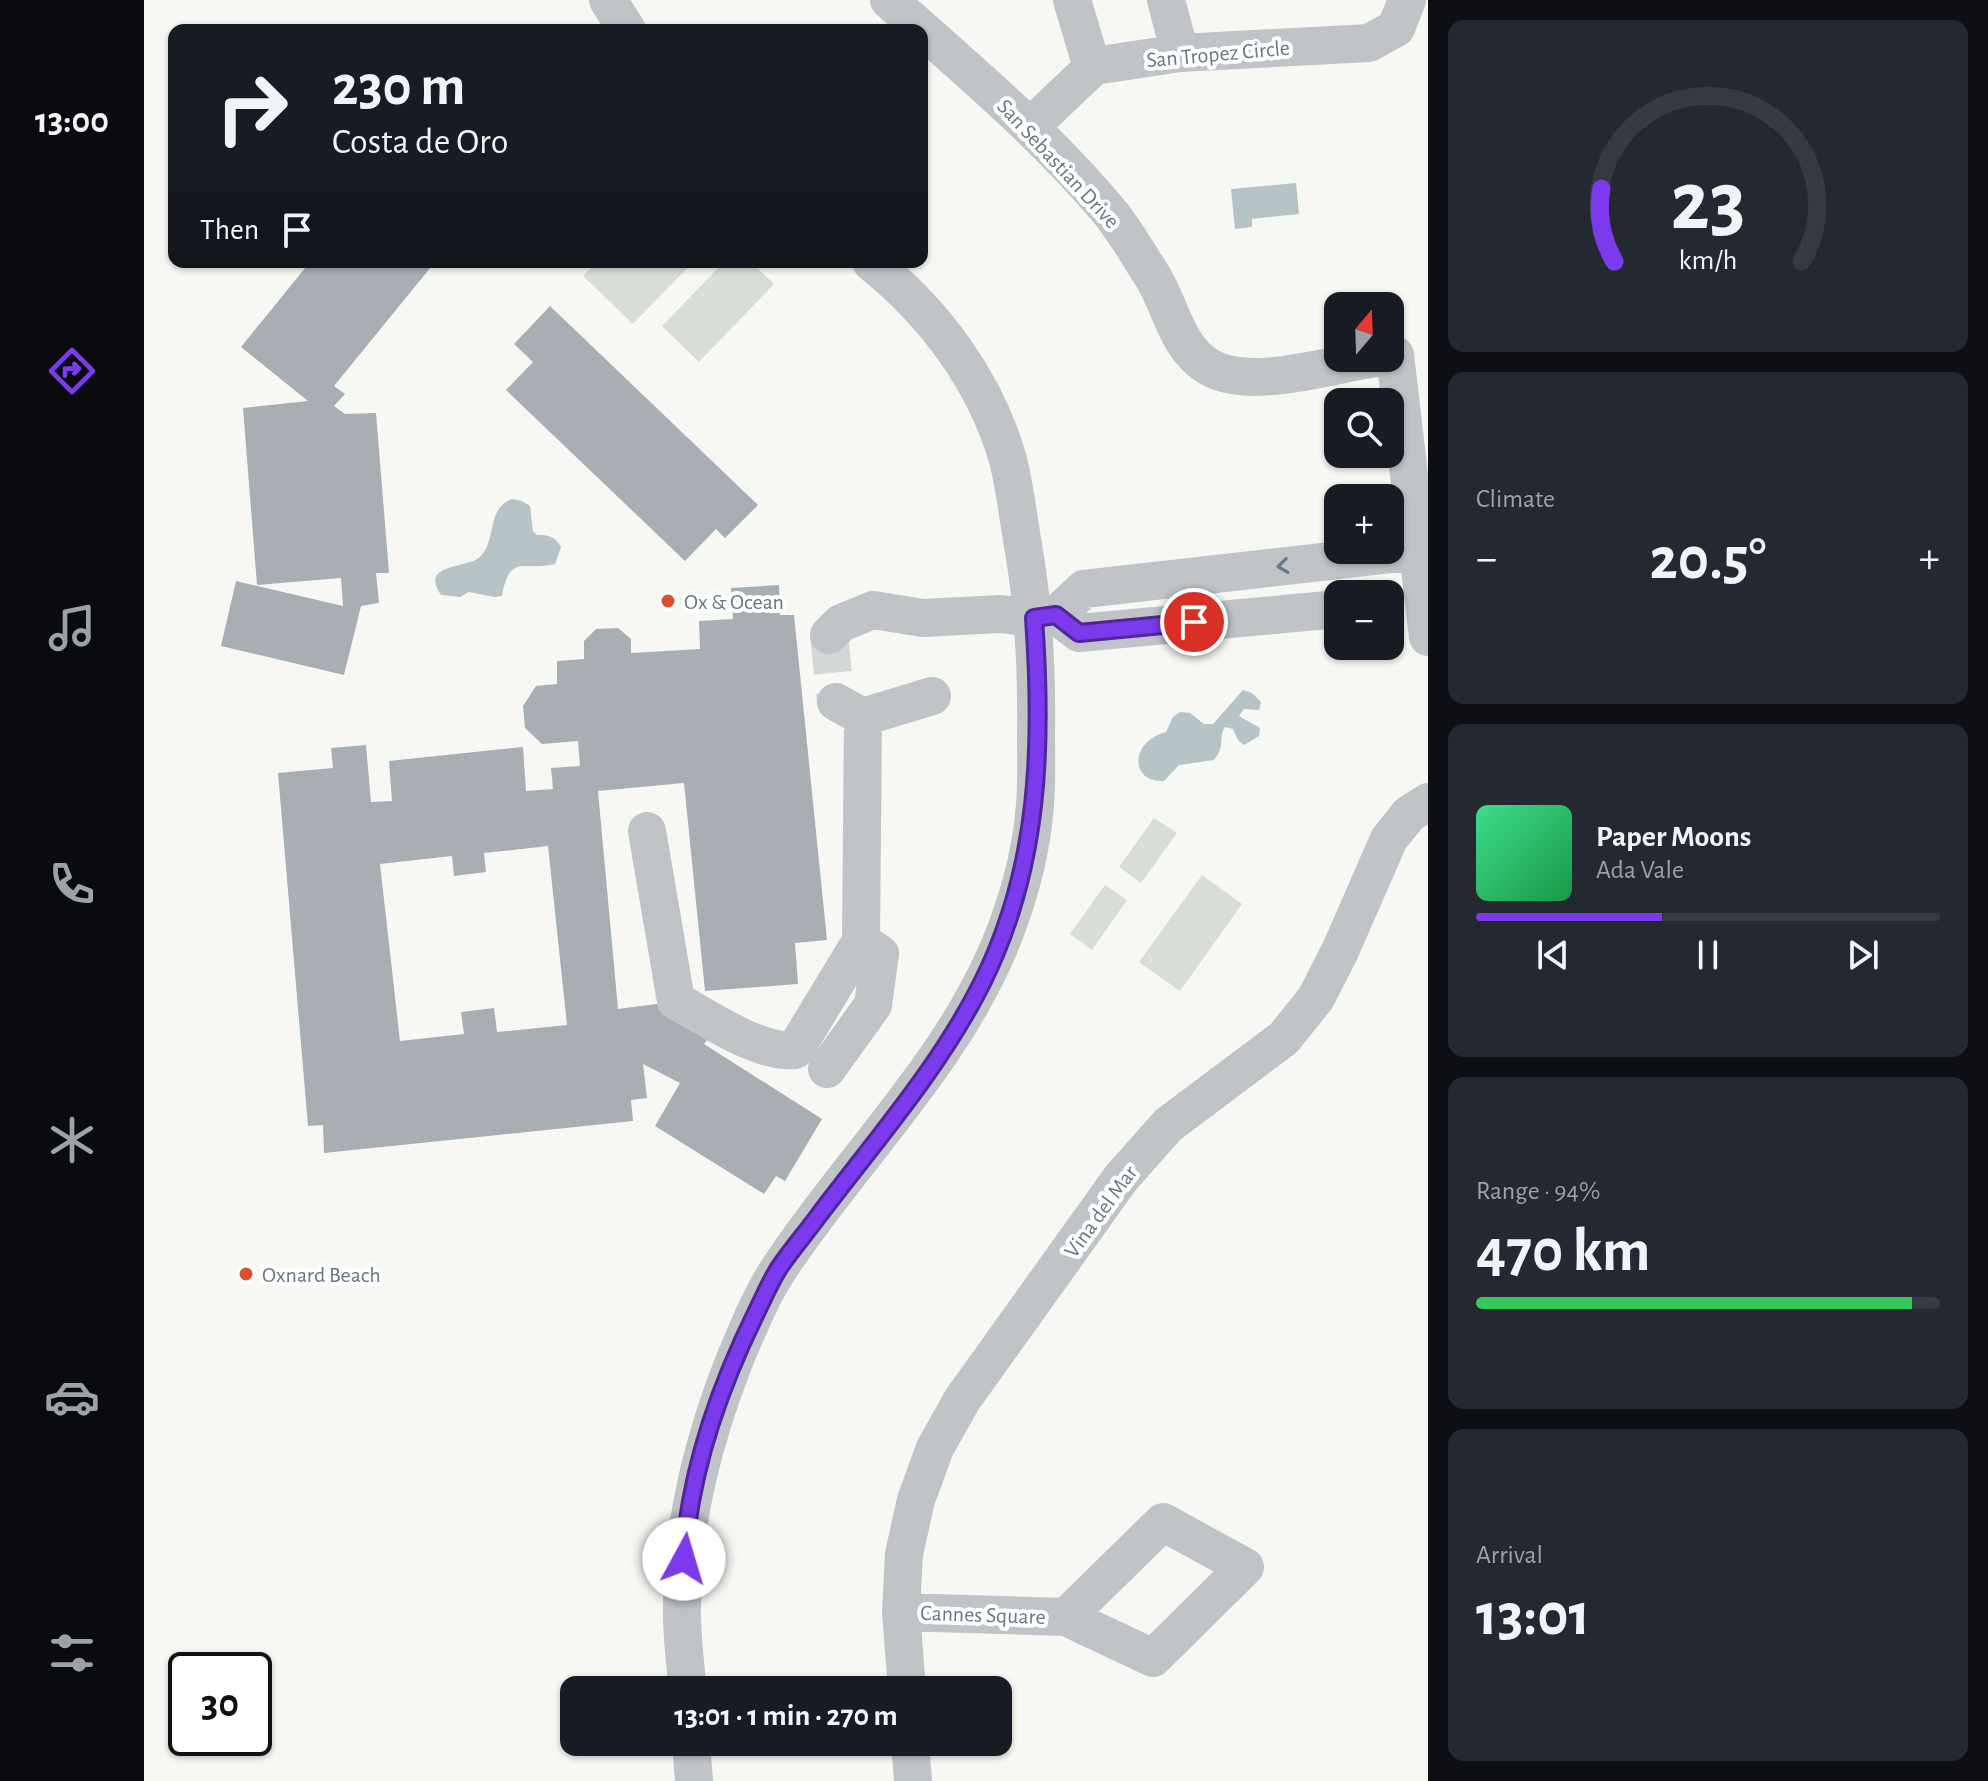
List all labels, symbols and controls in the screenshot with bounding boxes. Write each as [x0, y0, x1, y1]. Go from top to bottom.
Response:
street label: San Tropez Circle [1145, 37, 1291, 71]
icon: right [200, 56, 304, 160]
text: 230 m [332, 59, 465, 115]
street label: San Sebastian Drive [993, 95, 1123, 232]
text: 13:00 [35, 103, 109, 139]
text: Costa de Oro [332, 124, 508, 160]
text: 23 [1670, 161, 1746, 245]
icon: arrive [275, 208, 319, 252]
text: Then [200, 215, 259, 245]
text: km/h [1679, 246, 1737, 275]
north arrow [1324, 292, 1404, 372]
map controls [1324, 292, 1404, 660]
icon: directions [44, 343, 100, 399]
button: search [1324, 388, 1404, 468]
button: + [1324, 484, 1404, 564]
text: Climate [1476, 486, 1555, 512]
text: 20.5° [1650, 530, 1766, 590]
text: − [1476, 537, 1497, 581]
text: + [1919, 537, 1940, 581]
one-way arrow [1276, 558, 1289, 575]
button: − [1324, 580, 1404, 660]
pin [1160, 588, 1228, 656]
place label: Ox & Ocean [684, 591, 784, 613]
marker: Ox & Ocean [659, 592, 677, 610]
icon: music [44, 600, 100, 656]
icon: arrive [1172, 600, 1216, 644]
text: Paper Moons [1596, 822, 1751, 852]
icon: phone [44, 856, 100, 912]
text: Ada Vale [1596, 857, 1684, 883]
icon: previous [1531, 933, 1575, 977]
icon: pause [1686, 933, 1730, 977]
icon: next [1841, 933, 1885, 977]
icon: climate [44, 1112, 100, 1168]
street label: Vina del Mar [1060, 1162, 1141, 1262]
text: Range · 94% [1476, 1178, 1600, 1204]
text: 470 km [1476, 1222, 1651, 1282]
place label: Oxnard Beach [262, 1264, 381, 1286]
marker: Oxnard Beach [237, 1265, 255, 1283]
icon: car [44, 1369, 100, 1425]
position arrow [642, 1517, 726, 1601]
text: Arrival [1476, 1542, 1543, 1568]
text: 13:01 [1476, 1586, 1590, 1646]
street label: Cannes Square [920, 1602, 1046, 1628]
icon: filters [44, 1625, 100, 1681]
speed limit sign: 30 [168, 1652, 272, 1756]
text: 13:01 · 1 min · 270 m [674, 1701, 898, 1731]

